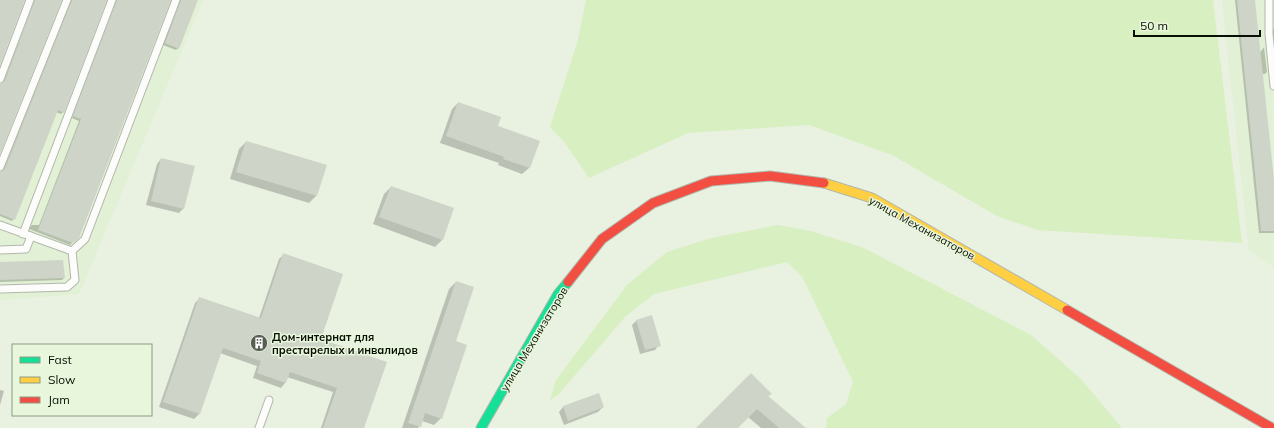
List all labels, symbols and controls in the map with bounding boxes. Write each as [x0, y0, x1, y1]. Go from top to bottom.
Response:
scale bar [1134, 12, 1260, 38]
text: 50 m [1140, 18, 1168, 33]
street label: улица Механизаторов [867, 193, 977, 263]
street label: улица Механизаторов [497, 284, 571, 394]
place label: Дом-интернат для престарелых и инвалидов [272, 330, 418, 357]
building icon: Дом-интернат для престарелых и инвалидов [249, 333, 269, 353]
legend [12, 344, 152, 416]
text: Fast [48, 352, 72, 367]
text: Slow [48, 372, 76, 387]
text: Jam [48, 392, 70, 407]

